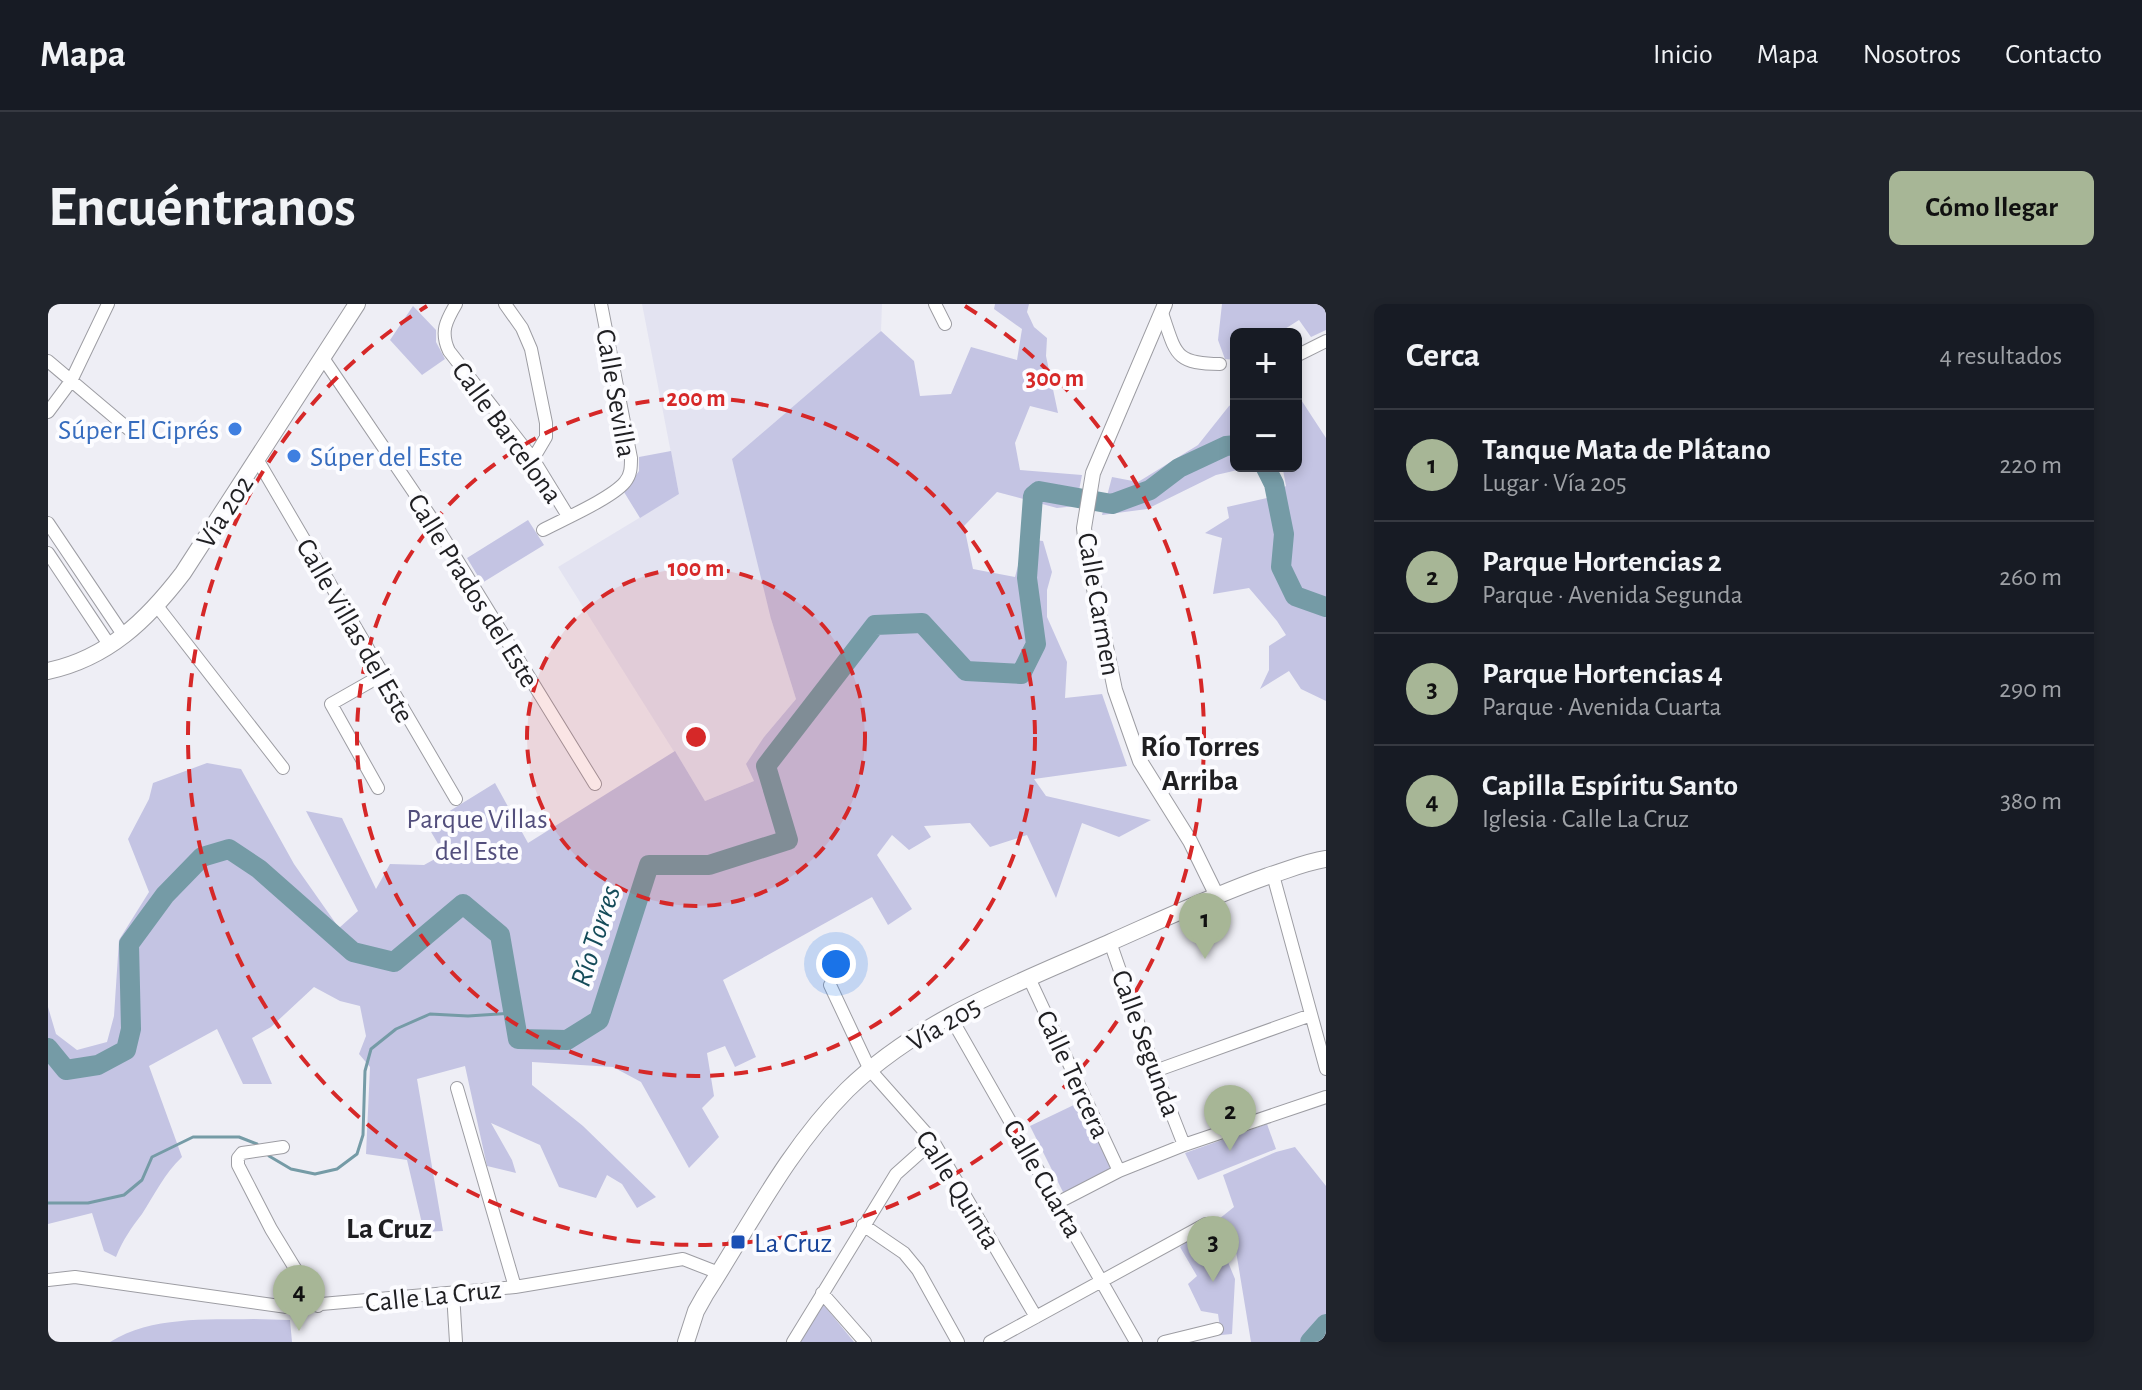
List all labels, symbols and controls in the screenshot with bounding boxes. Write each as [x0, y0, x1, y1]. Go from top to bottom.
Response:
text: Mapa [40, 36, 126, 74]
text: Inicio [1653, 41, 1713, 69]
text: Mapa [1757, 41, 1819, 69]
text: Nosotros [1863, 41, 1961, 69]
text: Contacto [2005, 41, 2102, 69]
button: Cómo llegar [1889, 171, 2094, 245]
text: Encuéntranos [48, 180, 356, 236]
street label: Calle Sevilla [590, 327, 640, 460]
map controls [1230, 328, 1302, 472]
button: + [1230, 328, 1302, 400]
text: Cerca [1406, 339, 1480, 373]
text: 4 resultados [1939, 343, 2062, 369]
street label: Calle Barcelona [446, 357, 567, 509]
text: 300 m [1026, 367, 1084, 391]
text: 200 m [666, 387, 726, 411]
button: − [1230, 400, 1302, 472]
place label: Súper El Ciprés [58, 417, 219, 445]
marker: Súper El Ciprés [226, 420, 244, 438]
text: Tanque Mata de Plátano [1482, 435, 1771, 465]
place label: Súper del Este [310, 444, 463, 472]
marker: Súper del Este [285, 447, 303, 465]
text: 1 [1427, 452, 1437, 478]
text: 220 m [2000, 452, 2062, 478]
text: Lugar · Vía 205 [1482, 470, 1627, 496]
street label: Vía 202 [192, 471, 259, 553]
street label: Calle Prados del Este [402, 489, 543, 693]
street label: Calle Carmen [1072, 531, 1124, 678]
street label: Calle Villas del Este [290, 534, 418, 728]
text: Parque Hortencias 2 [1482, 547, 1722, 577]
text: 100 m [668, 557, 724, 581]
text: 2 [1426, 564, 1438, 590]
text: 260 m [1999, 564, 2062, 590]
text: Parque · Avenida Segunda [1482, 582, 1743, 608]
text: Parque Hortencias 4 [1482, 659, 1723, 689]
text: 3 [1426, 676, 1438, 702]
text: 290 m [1999, 676, 2062, 702]
text: Parque · Avenida Cuarta [1482, 694, 1722, 720]
centre of rings [682, 723, 710, 751]
district label: Río Torres Arriba [1140, 732, 1260, 796]
text: Capilla Espíritu Santo [1482, 771, 1738, 801]
text: 4 [1425, 788, 1439, 814]
text: 380 m [2000, 788, 2062, 814]
park label: Parque Villas del Este [406, 806, 548, 866]
text: Iglesia · Calle La Cruz [1482, 806, 1689, 832]
water label: Río Torres [566, 882, 626, 990]
pin: 1 [1179, 893, 1231, 959]
your location [816, 944, 856, 984]
street label: Calle Segunda [1106, 967, 1185, 1121]
street label: Vía 205 [903, 992, 985, 1057]
street label: Calle Tercera [1030, 1006, 1114, 1143]
pin: 2 [1204, 1085, 1256, 1151]
street label: Calle Cuarta [997, 1115, 1087, 1243]
street label: Calle Quinta [910, 1126, 1005, 1254]
district label: La Cruz [346, 1214, 432, 1244]
pin: 3 [1187, 1216, 1239, 1282]
place label: La Cruz [754, 1230, 832, 1258]
marker: La Cruz [729, 1233, 747, 1251]
pin: 4 [273, 1265, 325, 1331]
street label: Calle La Cruz [364, 1276, 503, 1318]

